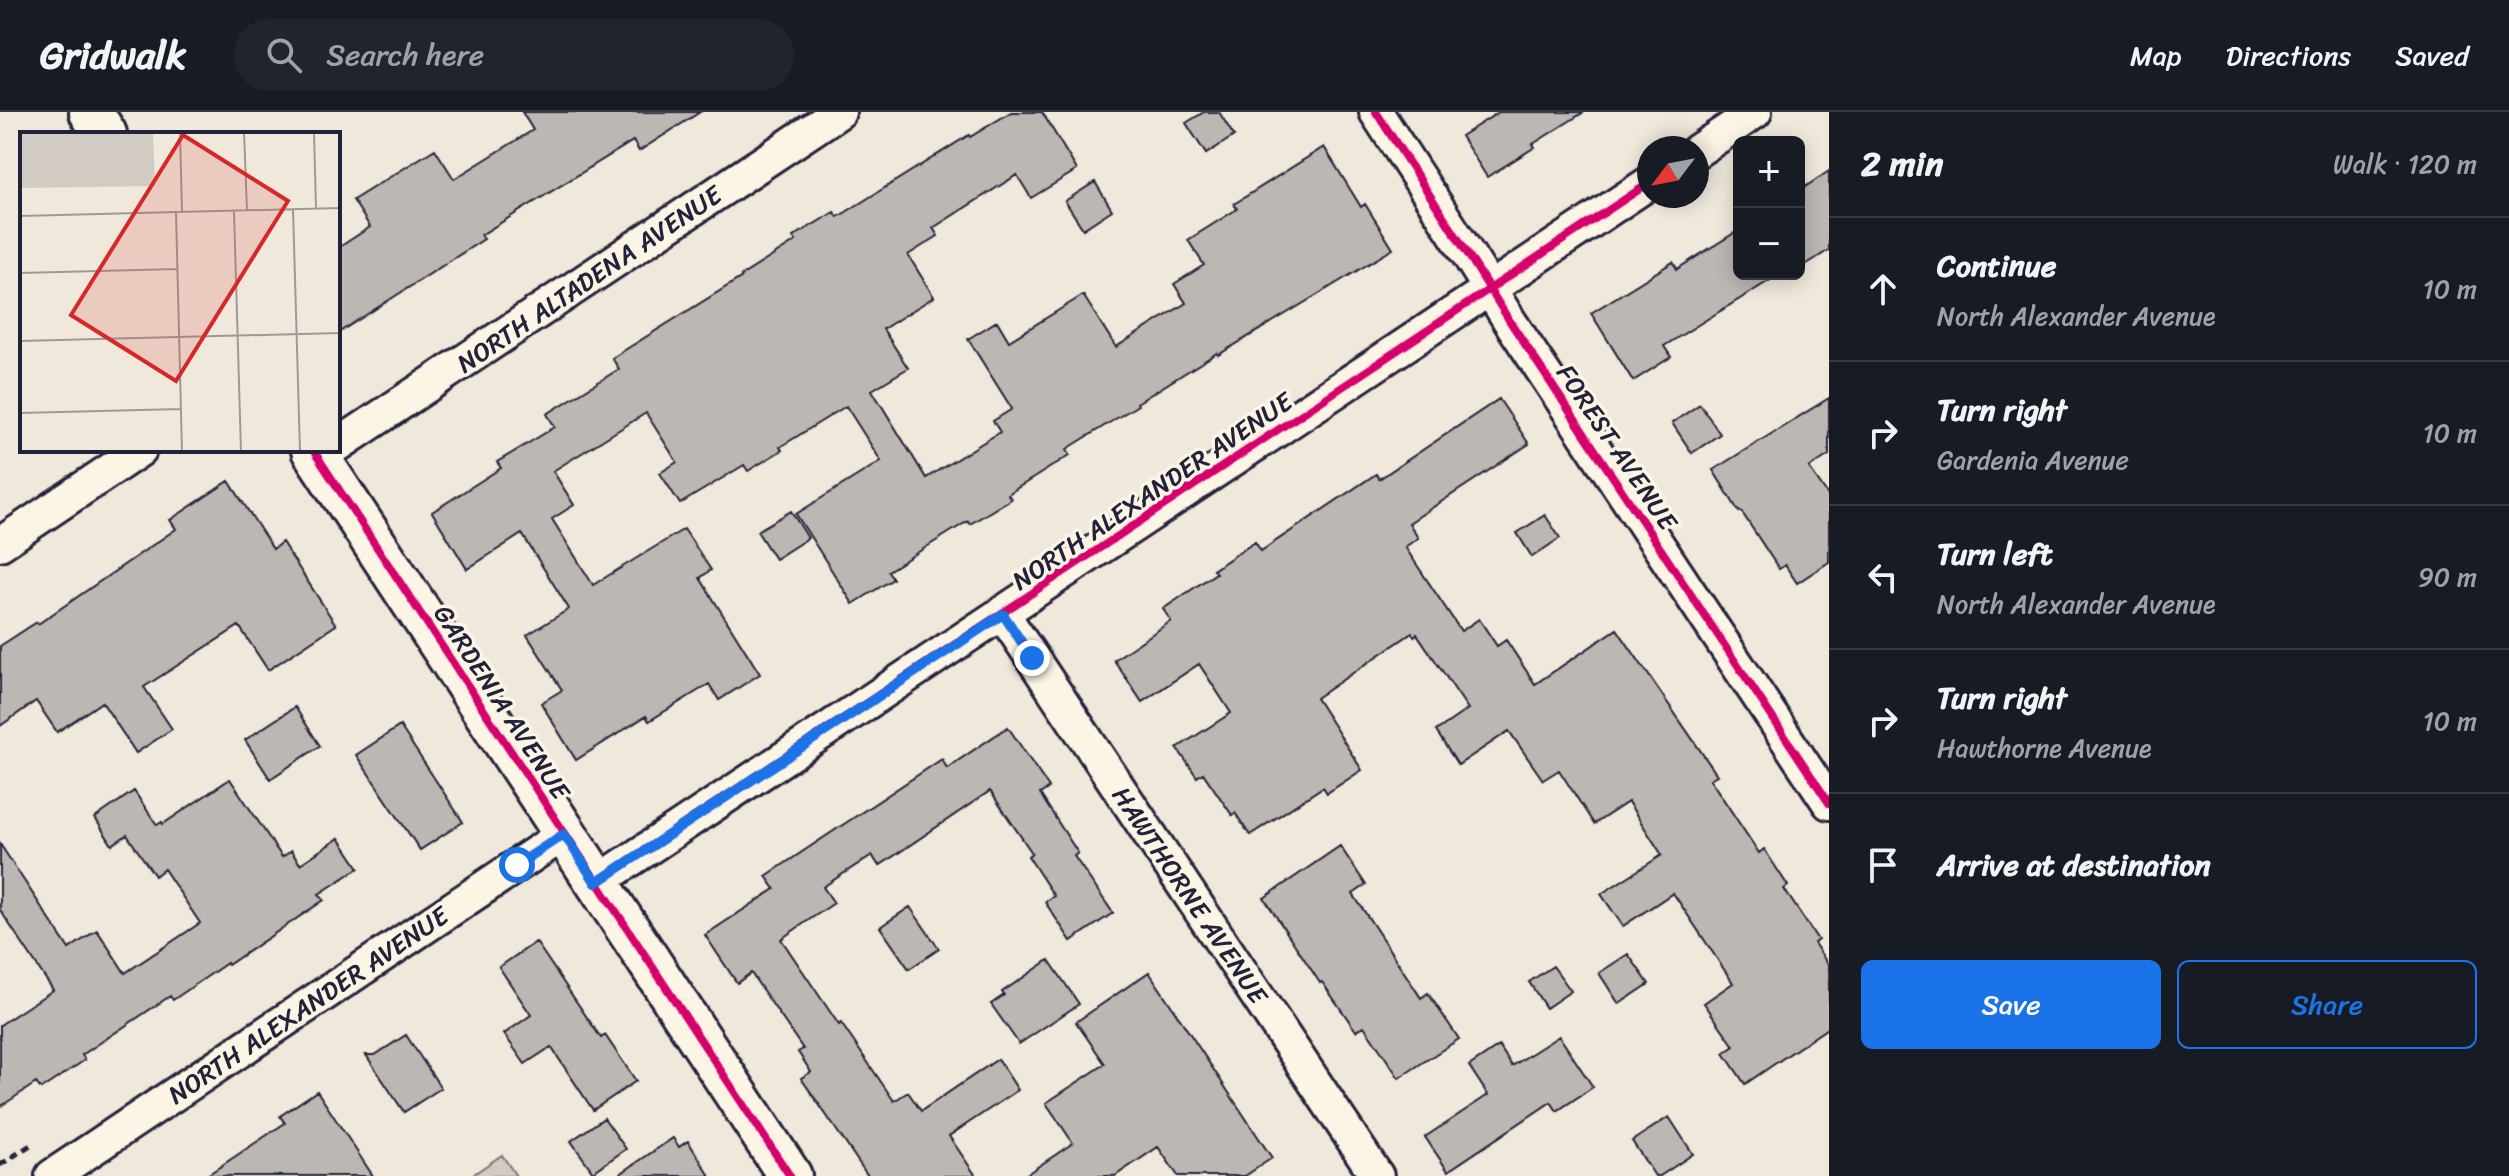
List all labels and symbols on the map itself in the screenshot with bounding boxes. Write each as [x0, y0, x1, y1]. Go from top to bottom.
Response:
inset map [20, 132, 340, 452]
north arrow [1637, 136, 1709, 208]
street label: NORTH ALTADENA AVENUE [447, 172, 733, 385]
street label: FOREST AVENUE [1544, 354, 1691, 541]
street label: NORTH ALEXANDER AVENUE [1002, 378, 1303, 603]
street label: GARDENIA AVENUE [421, 595, 584, 810]
route end [1014, 640, 1050, 676]
street label: HAWTHORNE AVENUE [1100, 776, 1281, 1015]
route start [499, 847, 535, 883]
street label: NORTH ALEXANDER AVENUE [158, 892, 459, 1117]

